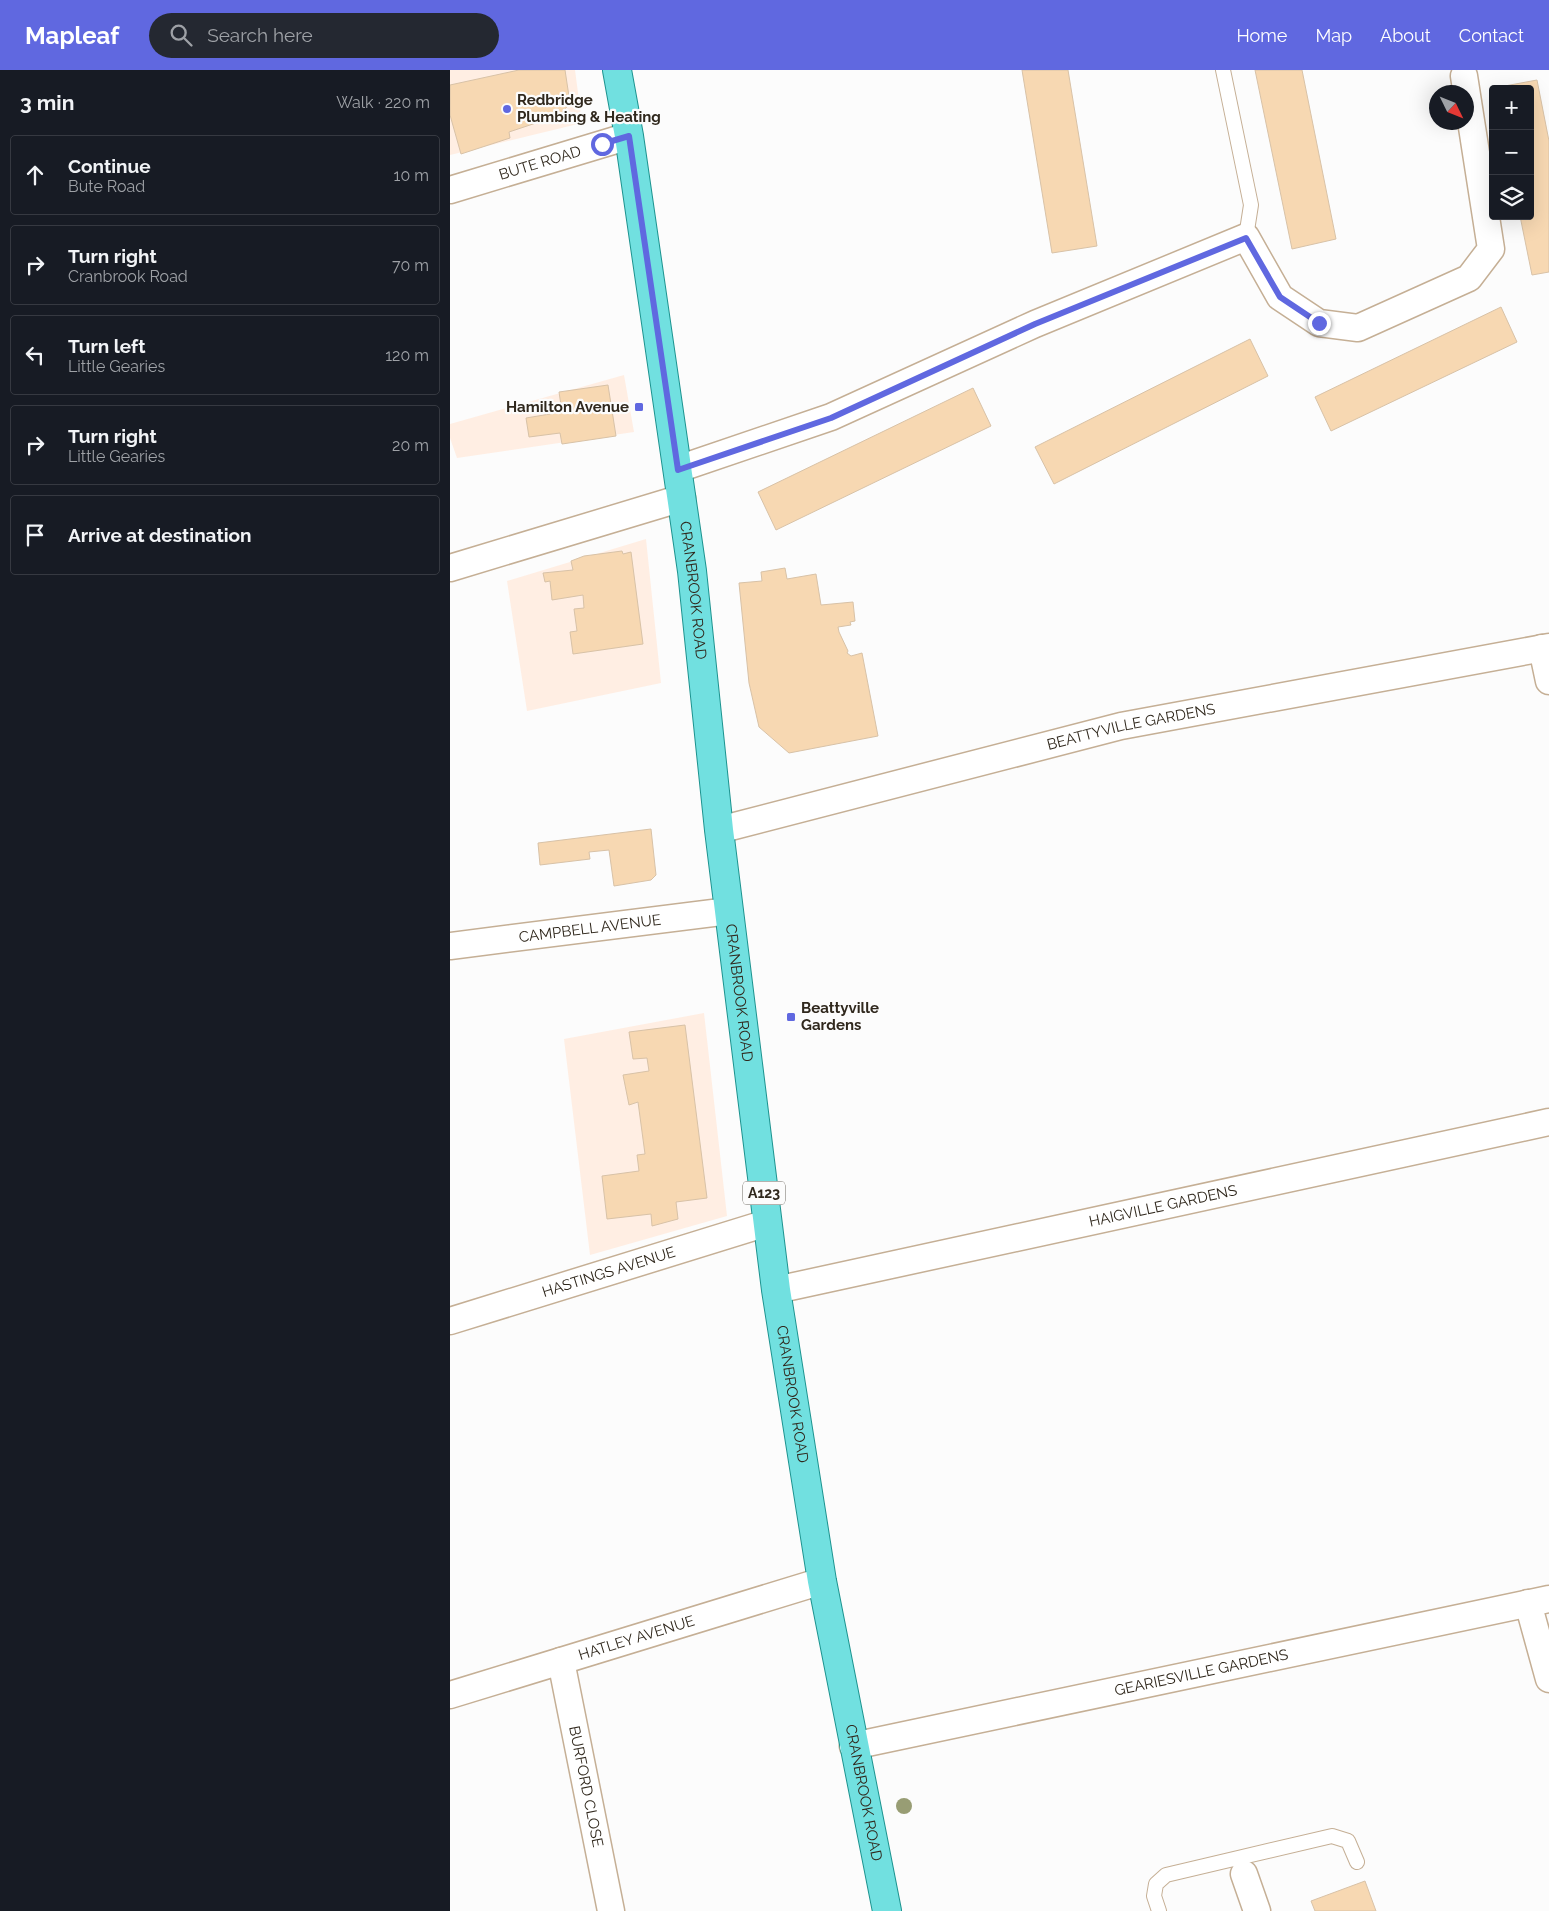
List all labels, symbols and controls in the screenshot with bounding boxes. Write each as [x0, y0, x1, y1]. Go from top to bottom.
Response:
search box [149, 13, 499, 58]
text: Mapleaf [25, 21, 119, 50]
icon: search [167, 21, 195, 49]
text: Search here [207, 24, 313, 46]
text: Home [1236, 25, 1287, 46]
text: Map [1315, 25, 1352, 46]
text: About [1380, 25, 1431, 46]
text: Contact [1459, 25, 1524, 46]
north arrow [1429, 85, 1474, 130]
map controls [1489, 85, 1534, 220]
button: + [1489, 85, 1534, 130]
text: 3 min [20, 90, 74, 115]
place label: Redbridge Plumbing & Heating [517, 91, 661, 126]
text: Walk · 220 m [336, 93, 430, 112]
marker: Redbridge Plumbing & Heating [501, 103, 513, 115]
button: − [1489, 130, 1534, 175]
route start [591, 133, 614, 156]
street label: BUTE ROAD [497, 142, 584, 184]
text: Continue [68, 155, 151, 177]
icon: ahead [21, 161, 49, 189]
text: 10 m [394, 166, 429, 185]
button: layers [1489, 175, 1534, 220]
text: Bute Road [68, 177, 145, 196]
text: Turn right [68, 245, 157, 267]
icon: right [21, 251, 49, 279]
text: 70 m [392, 256, 429, 275]
text: Cranbrook Road [68, 267, 188, 286]
route end [1308, 312, 1331, 335]
text: Turn left [68, 335, 145, 357]
icon: left [21, 341, 49, 369]
text: 120 m [385, 346, 429, 365]
text: Little Gearies [68, 357, 165, 376]
place label: Hamilton Avenue [506, 398, 629, 416]
marker: Hamilton Avenue [633, 401, 645, 413]
text: Turn right [68, 425, 157, 447]
icon: right [21, 431, 49, 459]
text: 20 m [392, 436, 429, 455]
text: Little Gearies [68, 447, 165, 466]
street label: CRANBROOK ROAD [676, 520, 710, 661]
icon: arrive [21, 521, 49, 549]
text: Arrive at destination [68, 524, 252, 546]
street label: BEATTYVILLE GARDENS [1045, 700, 1217, 754]
street label: CAMPBELL AVENUE [518, 911, 662, 946]
street label: CRANBROOK ROAD [722, 923, 757, 1063]
place label: Beattyville Gardens [801, 999, 879, 1034]
marker: Beattyville Gardens [785, 1011, 797, 1023]
street label: HAIGVILLE GARDENS [1087, 1181, 1239, 1231]
road number: A123 [743, 1182, 785, 1204]
street label: HASTINGS AVENUE [540, 1243, 677, 1301]
street label: CRANBROOK ROAD [773, 1324, 812, 1464]
street label: HATLEY AVENUE [576, 1612, 697, 1664]
street label: GEARIESVILLE GARDENS [1113, 1645, 1290, 1700]
street label: CRANBROOK ROAD [841, 1723, 886, 1863]
street label: BURFORD CLOSE [565, 1724, 607, 1849]

